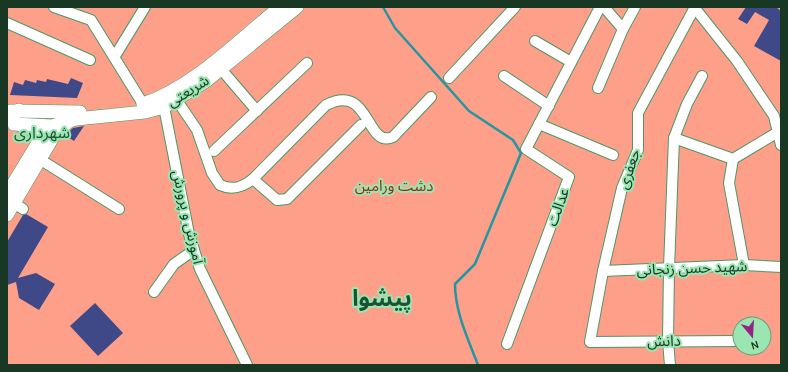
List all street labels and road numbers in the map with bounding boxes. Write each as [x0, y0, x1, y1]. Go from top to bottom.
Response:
street label: شریعتی [164, 71, 213, 111]
street label: جعفری [614, 146, 644, 192]
street label: آموزش و پرورش [167, 168, 208, 267]
street label: عدالت [543, 185, 573, 229]
street label: شهید حسن زنجانی [636, 257, 748, 279]
street label: دانش [647, 332, 681, 350]

